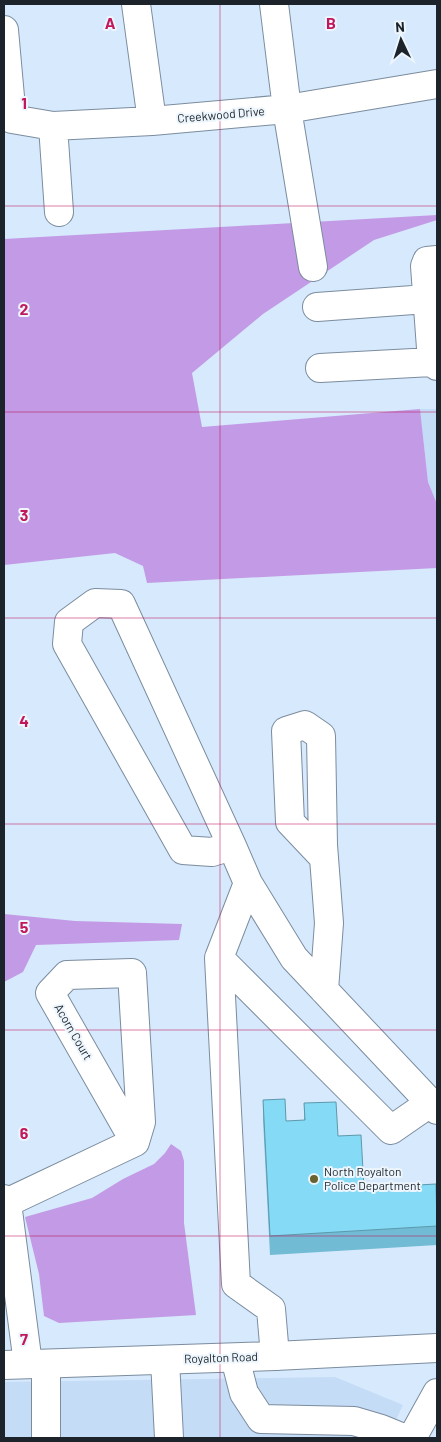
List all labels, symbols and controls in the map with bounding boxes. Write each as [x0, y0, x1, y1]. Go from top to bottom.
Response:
text: A [105, 13, 116, 32]
text: B [326, 13, 336, 32]
north arrow [376, 15, 426, 65]
text: N [395, 18, 405, 35]
text: 1 [21, 93, 27, 112]
street label: Creekwood Drive [177, 103, 265, 125]
text: 2 [20, 299, 29, 318]
text: 3 [20, 505, 28, 524]
text: 4 [19, 711, 29, 730]
text: 5 [20, 917, 29, 936]
street label: Acorn Court [52, 1001, 95, 1062]
text: 6 [20, 1123, 29, 1142]
place label: North Royalton Police Department [324, 1164, 421, 1192]
marker: North Royalton Police Department [308, 1173, 320, 1185]
text: 7 [20, 1329, 28, 1348]
street label: Royalton Road [184, 1349, 258, 1365]

